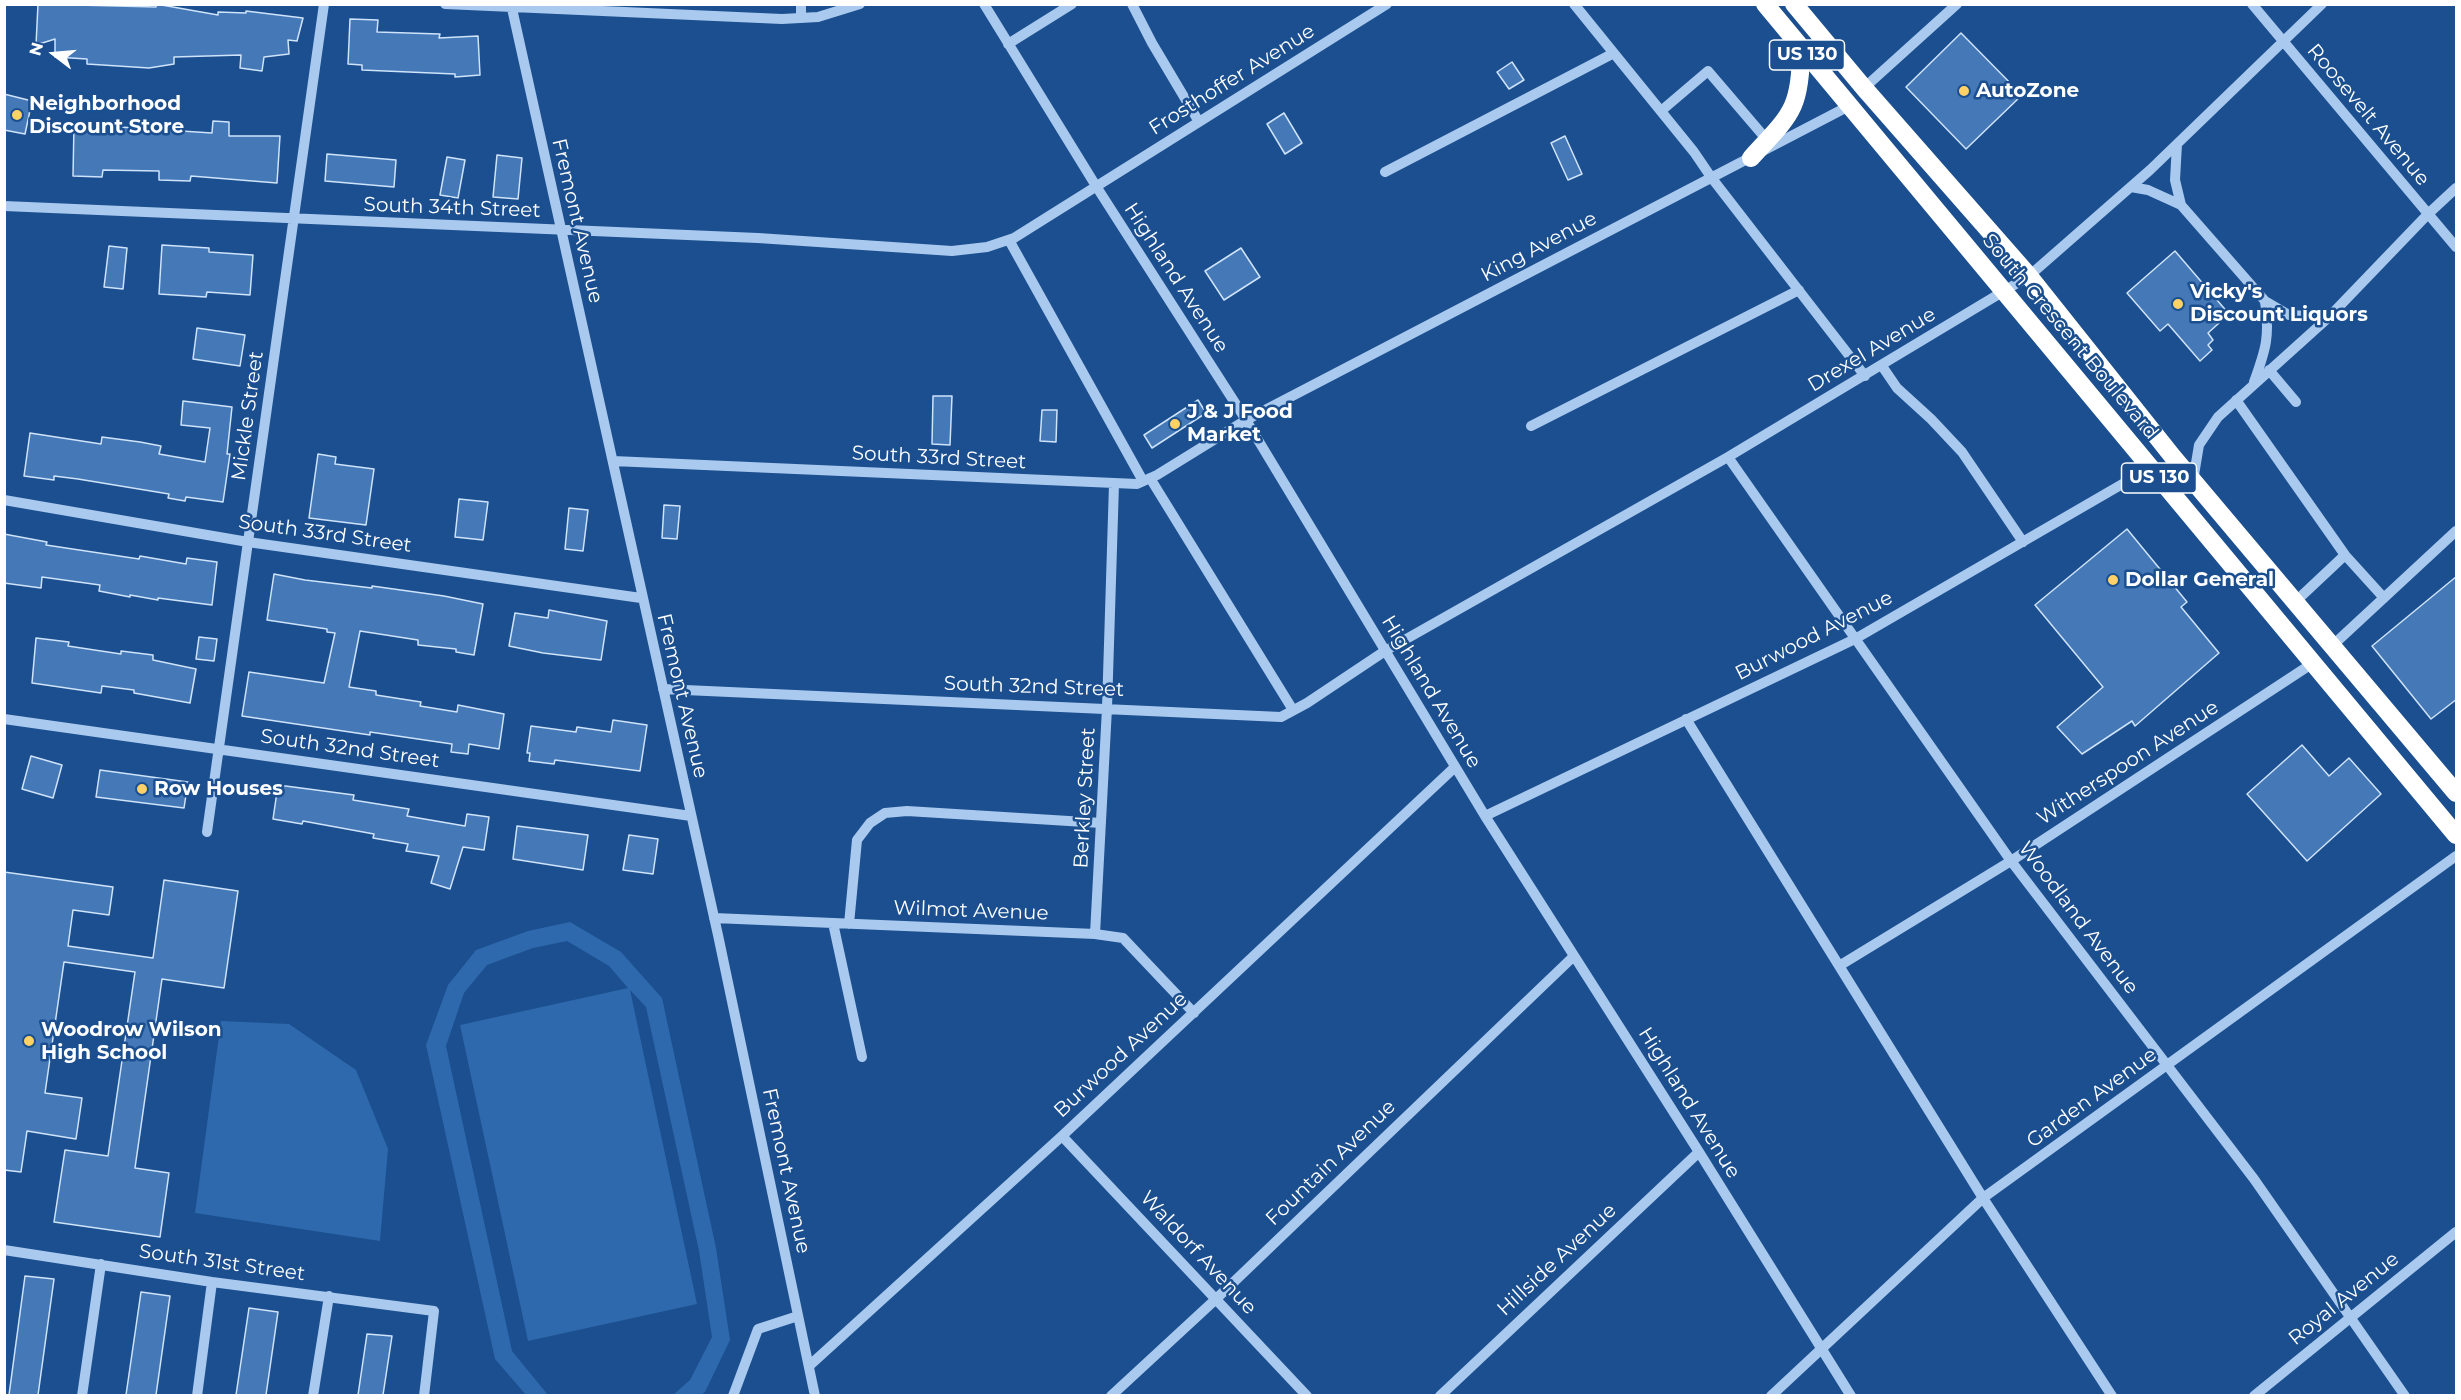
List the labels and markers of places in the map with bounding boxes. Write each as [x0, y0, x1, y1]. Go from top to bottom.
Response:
place label: AutoZone [1976, 79, 2079, 103]
marker: AutoZone [1957, 84, 1971, 98]
place label: Neighborhood Discount Store [29, 92, 184, 139]
marker: Neighborhood Discount Store [10, 108, 24, 122]
place label: Vicky's Discount Liquors [2190, 280, 2368, 327]
marker: Vicky's Discount Liquors [2171, 297, 2185, 311]
place label: J & J Food Market [1187, 400, 1293, 447]
marker: J & J Food Market [1168, 417, 1182, 431]
place label: Dollar General [2125, 568, 2274, 592]
marker: Dollar General [2106, 573, 2120, 587]
place label: Row Houses [154, 777, 283, 801]
marker: Row Houses [135, 782, 149, 796]
place label: Woodrow Wilson High School [41, 1018, 222, 1065]
marker: Woodrow Wilson High School [22, 1034, 36, 1048]

